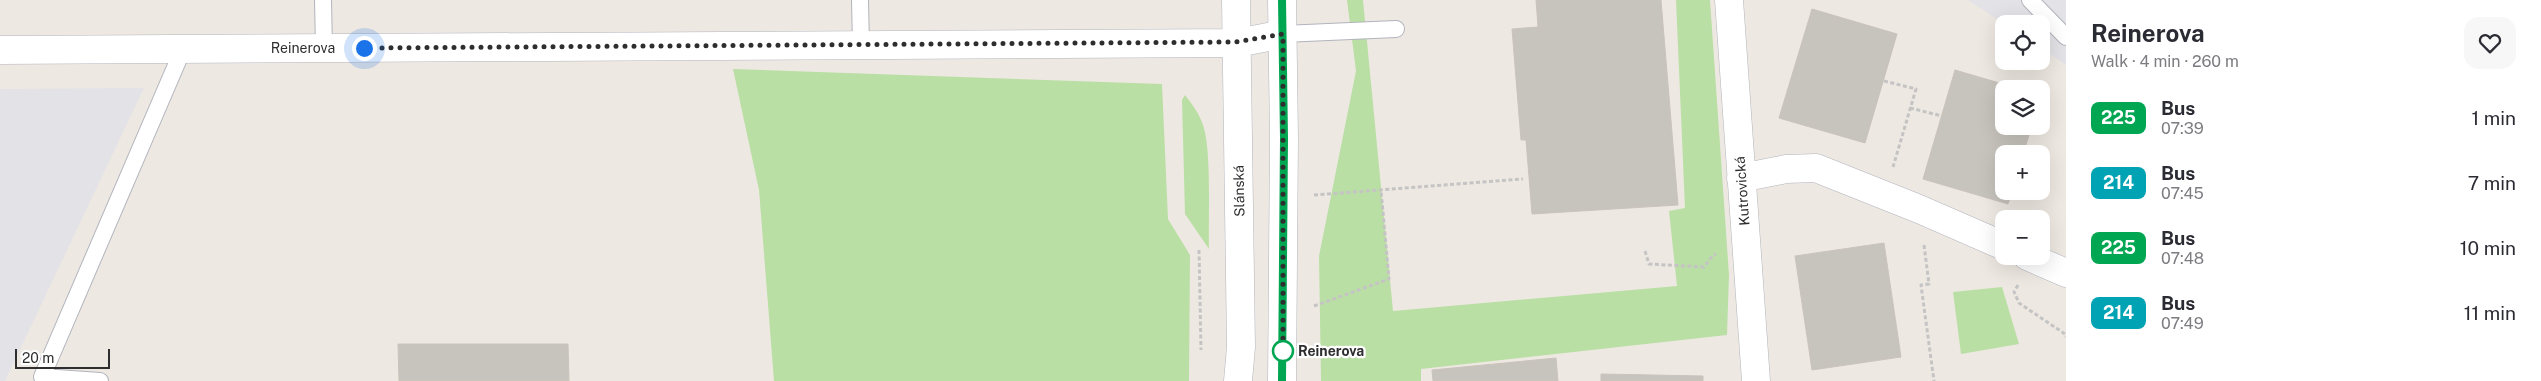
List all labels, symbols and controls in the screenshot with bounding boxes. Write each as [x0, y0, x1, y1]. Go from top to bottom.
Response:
map controls [1995, 15, 2050, 265]
button: locate [1995, 15, 2050, 70]
button: heart [2464, 17, 2516, 69]
text: Reinerova [2091, 19, 2205, 47]
your location [352, 36, 377, 61]
street label: Reinerova [271, 40, 335, 56]
text: Walk · 4 min · 260 m [2091, 52, 2239, 71]
button: layers [1995, 80, 2050, 135]
text: Bus [2161, 97, 2195, 119]
text: 225 [2101, 107, 2136, 128]
text: 1 min [2471, 107, 2516, 129]
text: 07:39 [2161, 119, 2204, 138]
button: + [1995, 145, 2050, 200]
street label: Kutrovická [1732, 156, 1752, 226]
text: Bus [2161, 162, 2195, 184]
street label: Slánská [1231, 165, 1247, 217]
text: 214 [2103, 172, 2134, 193]
text: 7 min [2468, 172, 2516, 194]
text: 07:45 [2161, 184, 2204, 203]
button: − [1995, 210, 2050, 265]
text: Bus [2161, 227, 2195, 249]
text: 225 [2101, 237, 2136, 258]
text: 10 min [2460, 237, 2516, 259]
text: 07:48 [2161, 249, 2204, 268]
text: Bus [2161, 292, 2195, 314]
text: 214 [2103, 302, 2134, 323]
text: 11 min [2464, 302, 2516, 324]
text: 07:49 [2161, 314, 2204, 333]
marker: Reinerova [1272, 340, 1294, 362]
place label: Reinerova [1298, 343, 1364, 359]
scale bar [15, 346, 110, 369]
text: 20 m [22, 350, 54, 366]

